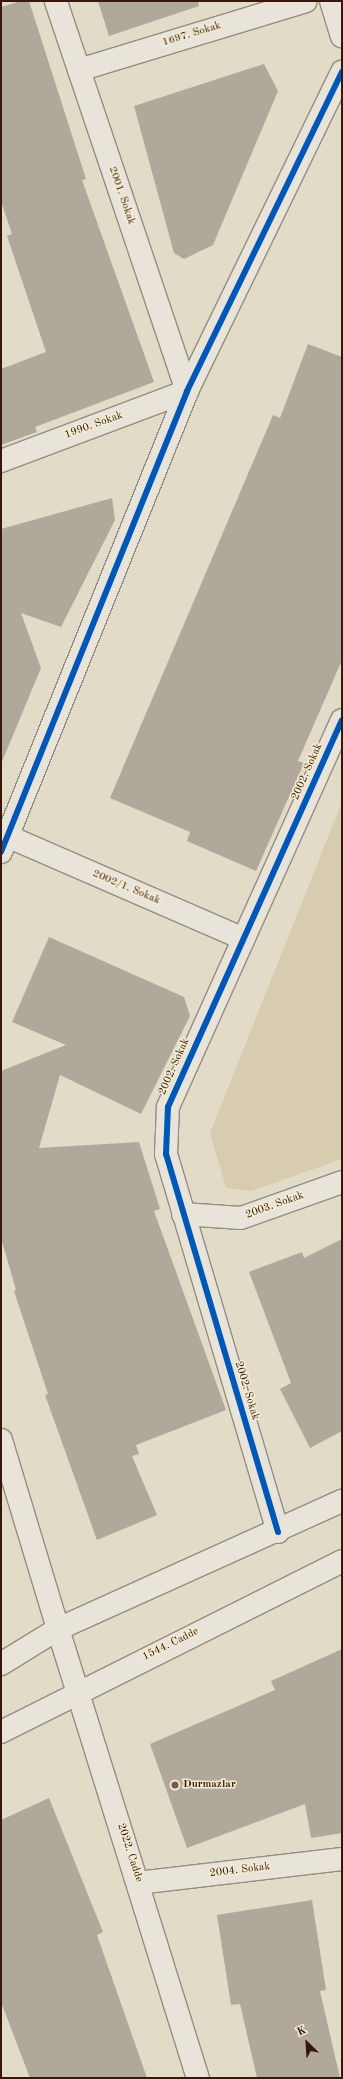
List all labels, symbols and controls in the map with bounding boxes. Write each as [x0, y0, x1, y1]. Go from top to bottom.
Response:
street label: 1697. Sokak [161, 20, 223, 50]
street label: 2001. Sokak [105, 165, 137, 227]
street label: 1990. Sokak [63, 409, 125, 443]
street label: 2002. Sokak [290, 742, 326, 802]
street label: 2002/1. Sokak [90, 868, 162, 908]
street label: 2002. Sokak [157, 1037, 193, 1097]
street label: 2003. Sokak [244, 1189, 306, 1223]
street label: 2002. Sokak [231, 1360, 261, 1422]
street label: 1544. Cadde [141, 1626, 201, 1664]
place label: Durmazlar [183, 1778, 236, 1792]
marker: Durmazlar [170, 1780, 180, 1790]
street label: 2022. Cadde [113, 1822, 145, 1884]
street label: 2004. Sokak [209, 1861, 271, 1881]
north arrow [287, 2023, 327, 2063]
text: K [296, 2025, 308, 2038]

